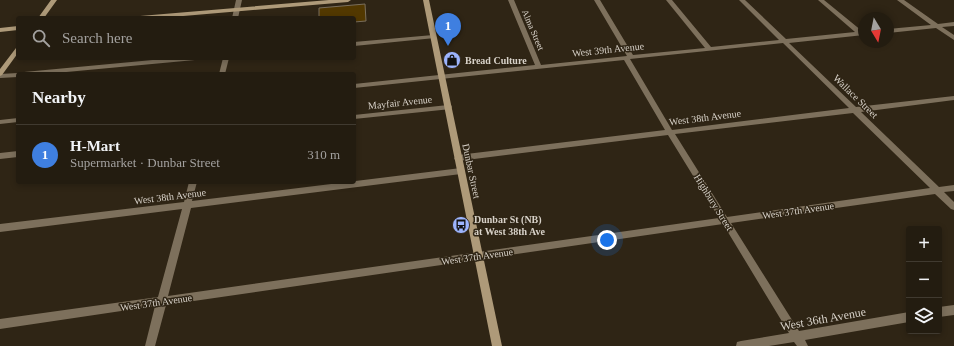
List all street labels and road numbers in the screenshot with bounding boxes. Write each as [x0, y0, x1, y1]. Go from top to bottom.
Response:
street label: Alma Street [520, 8, 546, 52]
street label: West 39th Avenue [572, 40, 645, 59]
street label: Wallace Street [831, 72, 880, 121]
street label: Mayfair Avenue [367, 94, 433, 111]
street label: West 38th Avenue [668, 108, 742, 127]
street label: Dunbar Street [460, 143, 483, 200]
street label: Highbury Street [692, 172, 735, 233]
street label: West 38th Avenue [133, 187, 207, 206]
street label: West 37th Avenue [761, 200, 835, 221]
street label: West 37th Avenue [440, 246, 514, 267]
street label: West 37th Avenue [119, 292, 193, 313]
street label: West 36th Avenue [779, 305, 867, 333]

